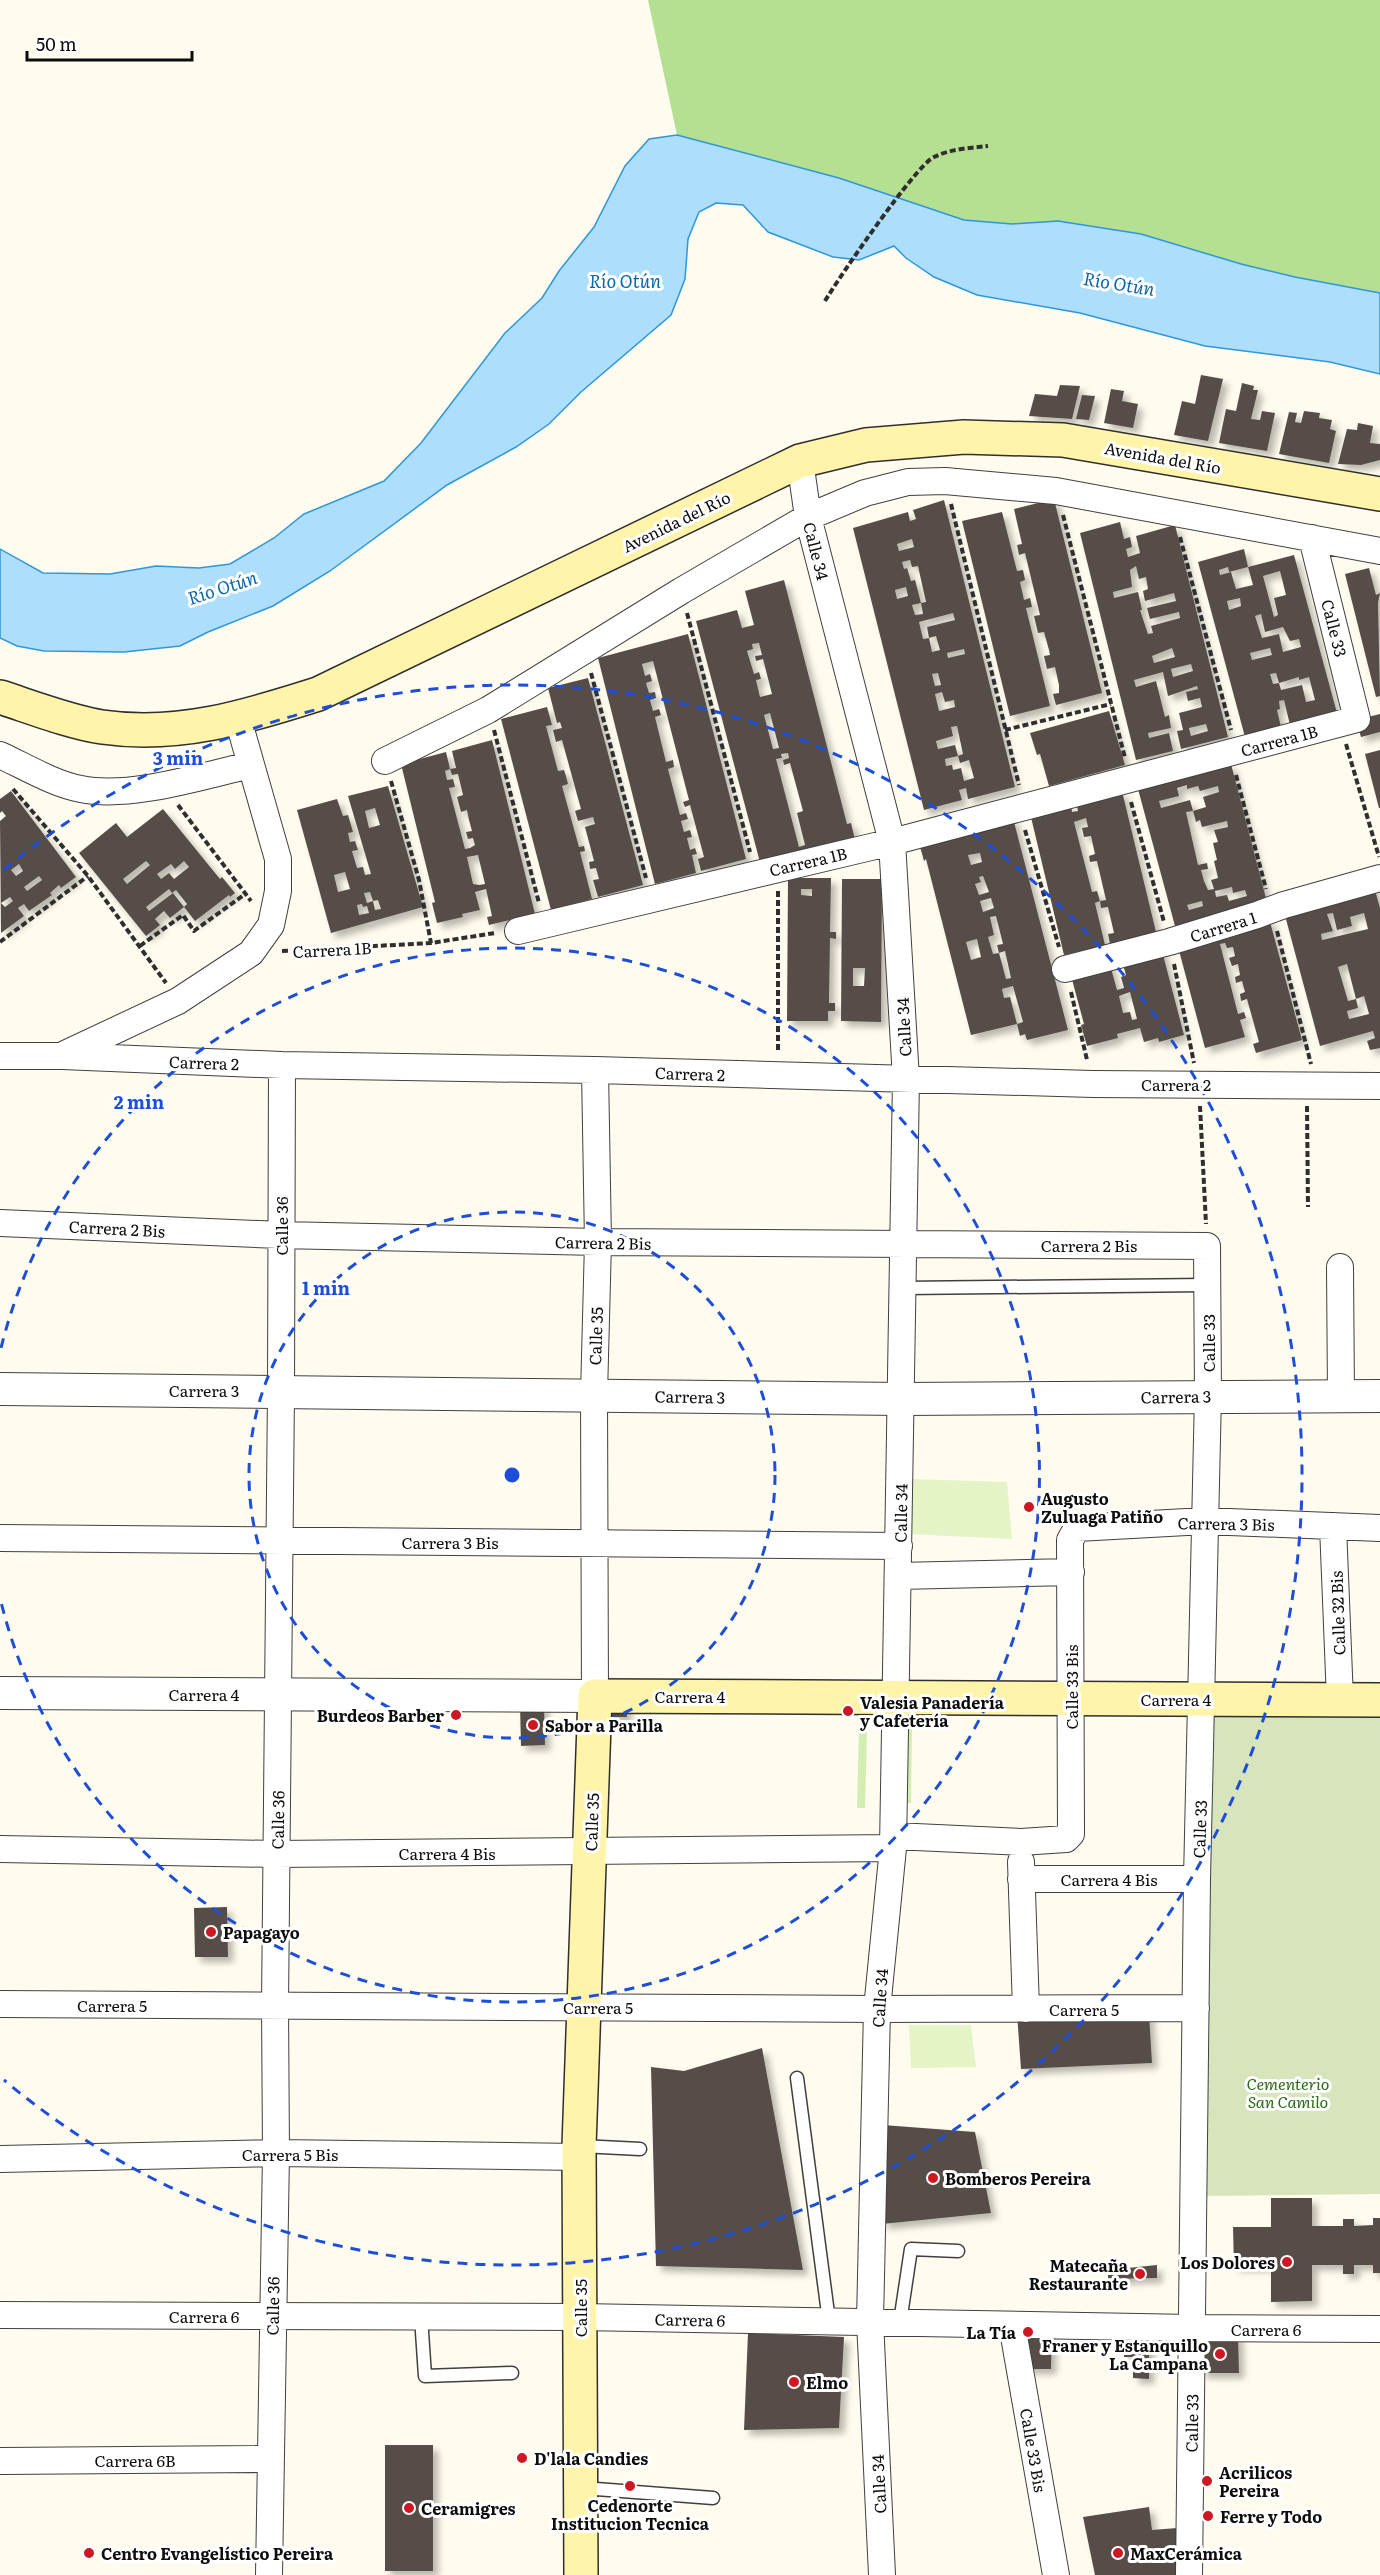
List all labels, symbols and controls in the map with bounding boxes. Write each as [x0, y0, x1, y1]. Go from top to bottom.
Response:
scale bar [27, 24, 192, 62]
text: 50 m [36, 30, 77, 57]
water label: Río Otún [1081, 264, 1157, 302]
water label: Río Otún [589, 267, 661, 294]
street label: Avenida del Río [1103, 435, 1223, 479]
street label: Avenida del Río [618, 484, 734, 558]
street label: Calle 34 [798, 519, 836, 583]
water label: Río Otún [184, 563, 261, 611]
street label: Calle 33 [1316, 597, 1354, 659]
street label: Carrera 1B [1238, 718, 1320, 762]
text: 3 min [153, 744, 204, 771]
street label: Carrera 1B [767, 840, 849, 882]
street label: Carrera 1 [1187, 904, 1260, 947]
street label: Carrera 1B [292, 935, 372, 963]
street label: Calle 34 [889, 997, 917, 1057]
street label: Carrera 2 [169, 1049, 239, 1075]
street label: Carrera 2 [655, 1060, 725, 1086]
street label: Carrera 2 [1141, 1072, 1211, 1096]
text: 2 min [114, 1088, 165, 1115]
street label: Calle 36 [269, 1196, 293, 1255]
street label: Carrera 2 Bis [68, 1213, 166, 1243]
street label: Carrera 2 Bis [555, 1229, 651, 1255]
street label: Carrera 2 Bis [1041, 1233, 1137, 1257]
text: 1 min [302, 1274, 351, 1301]
street label: Calle 35 [582, 1306, 608, 1366]
street label: Calle 33 [1196, 1314, 1220, 1372]
street label: Carrera 3 [169, 1378, 239, 1402]
street label: Carrera 3 [654, 1383, 726, 1409]
street label: Carrera 3 [1140, 1383, 1212, 1409]
centre of rings [502, 1465, 522, 1485]
street label: Calle 34 [887, 1483, 913, 1543]
place label: Augusto Zuluaga Patiño [1041, 1486, 1163, 1528]
marker: Augusto Zuluaga Patiño [1022, 1500, 1036, 1514]
street label: Carrera 3 Bis [1177, 1510, 1275, 1536]
street label: Carrera 3 Bis [402, 1530, 499, 1554]
street label: Calle 32 Bis [1324, 1570, 1350, 1656]
street label: Calle 33 Bis [1059, 1645, 1083, 1729]
street label: Carrera 4 [169, 1682, 240, 1706]
street label: Carrera 4 [655, 1684, 726, 1708]
street label: Carrera 4 [1141, 1687, 1212, 1711]
place label: Valesia Panadería y Cafetería [860, 1690, 1005, 1732]
place label: Burdeos Barber [317, 1703, 444, 1727]
marker: Valesia Panadería y Cafetería [841, 1704, 855, 1718]
marker: Burdeos Barber [449, 1708, 463, 1722]
place label: Sabor a Parilla [545, 1713, 664, 1737]
marker: Sabor a Parilla [526, 1718, 540, 1732]
street label: Calle 36 [264, 1790, 290, 1850]
street label: Calle 35 [578, 1792, 604, 1852]
street label: Calle 33 [1186, 1799, 1212, 1859]
street label: Carrera 4 Bis [398, 1841, 496, 1865]
street label: Carrera 4 Bis [1060, 1867, 1158, 1891]
place label: Papagayo [223, 1920, 300, 1944]
marker: Papagayo [204, 1925, 218, 1939]
street label: Calle 34 [865, 1967, 893, 2028]
street label: Carrera 5 [77, 1993, 147, 2017]
street label: Carrera 5 [563, 1995, 633, 2019]
street label: Carrera 5 [1049, 1997, 1119, 2021]
park label: Cementerio San Camilo [1247, 2071, 1329, 2113]
street label: Carrera 5 Bis [242, 2142, 338, 2166]
place label: Bomberos Pereira [945, 2166, 1091, 2190]
marker: Bomberos Pereira [926, 2171, 940, 2185]
place label: Los Dolores [1180, 2250, 1275, 2274]
place label: Matecaña Restaurante [1029, 2253, 1129, 2295]
marker: Los Dolores [1280, 2255, 1294, 2269]
marker: Matecaña Restaurante [1133, 2267, 1147, 2281]
street label: Calle 36 [259, 2276, 285, 2336]
street label: Calle 35 [568, 2279, 592, 2337]
street label: Carrera 6 [169, 2304, 240, 2328]
street label: Carrera 6 [654, 2306, 726, 2332]
street label: Carrera 6 [1231, 2317, 1302, 2341]
place label: La Tía [966, 2320, 1017, 2344]
marker: La Tía [1021, 2325, 1035, 2339]
place label: Franer y Estanquillo La Campana [1042, 2333, 1209, 2375]
marker: Franer y Estanquillo La Campana [1213, 2347, 1227, 2361]
place label: Elmo [806, 2370, 848, 2394]
marker: Elmo [787, 2375, 801, 2389]
street label: Calle 33 [1178, 2394, 1204, 2452]
street label: Calle 33 Bis [1015, 2406, 1053, 2494]
place label: D'lala Candies [534, 2446, 648, 2470]
street label: Carrera 6B [94, 2448, 176, 2472]
marker: D'lala Candies [515, 2451, 529, 2465]
street label: Calle 34 [864, 2454, 892, 2514]
place label: Acrilicos Pereira [1219, 2460, 1292, 2502]
marker: Acrilicos Pereira [1200, 2474, 1214, 2488]
marker: Cedenorte Institucion Tecnica [623, 2479, 637, 2493]
place label: Cedenorte Institucion Tecnica [551, 2493, 710, 2535]
place label: Ceramigres [421, 2496, 516, 2520]
marker: Ceramigres [402, 2501, 416, 2515]
place label: Ferre y Todo [1220, 2504, 1322, 2528]
marker: Ferre y Todo [1201, 2509, 1215, 2523]
place label: Centro Evangelístico Pereira [101, 2541, 334, 2565]
place label: MaxCerámica [1130, 2541, 1243, 2565]
marker: Centro Evangelístico Pereira [82, 2546, 96, 2560]
marker: MaxCerámica [1111, 2546, 1125, 2560]

